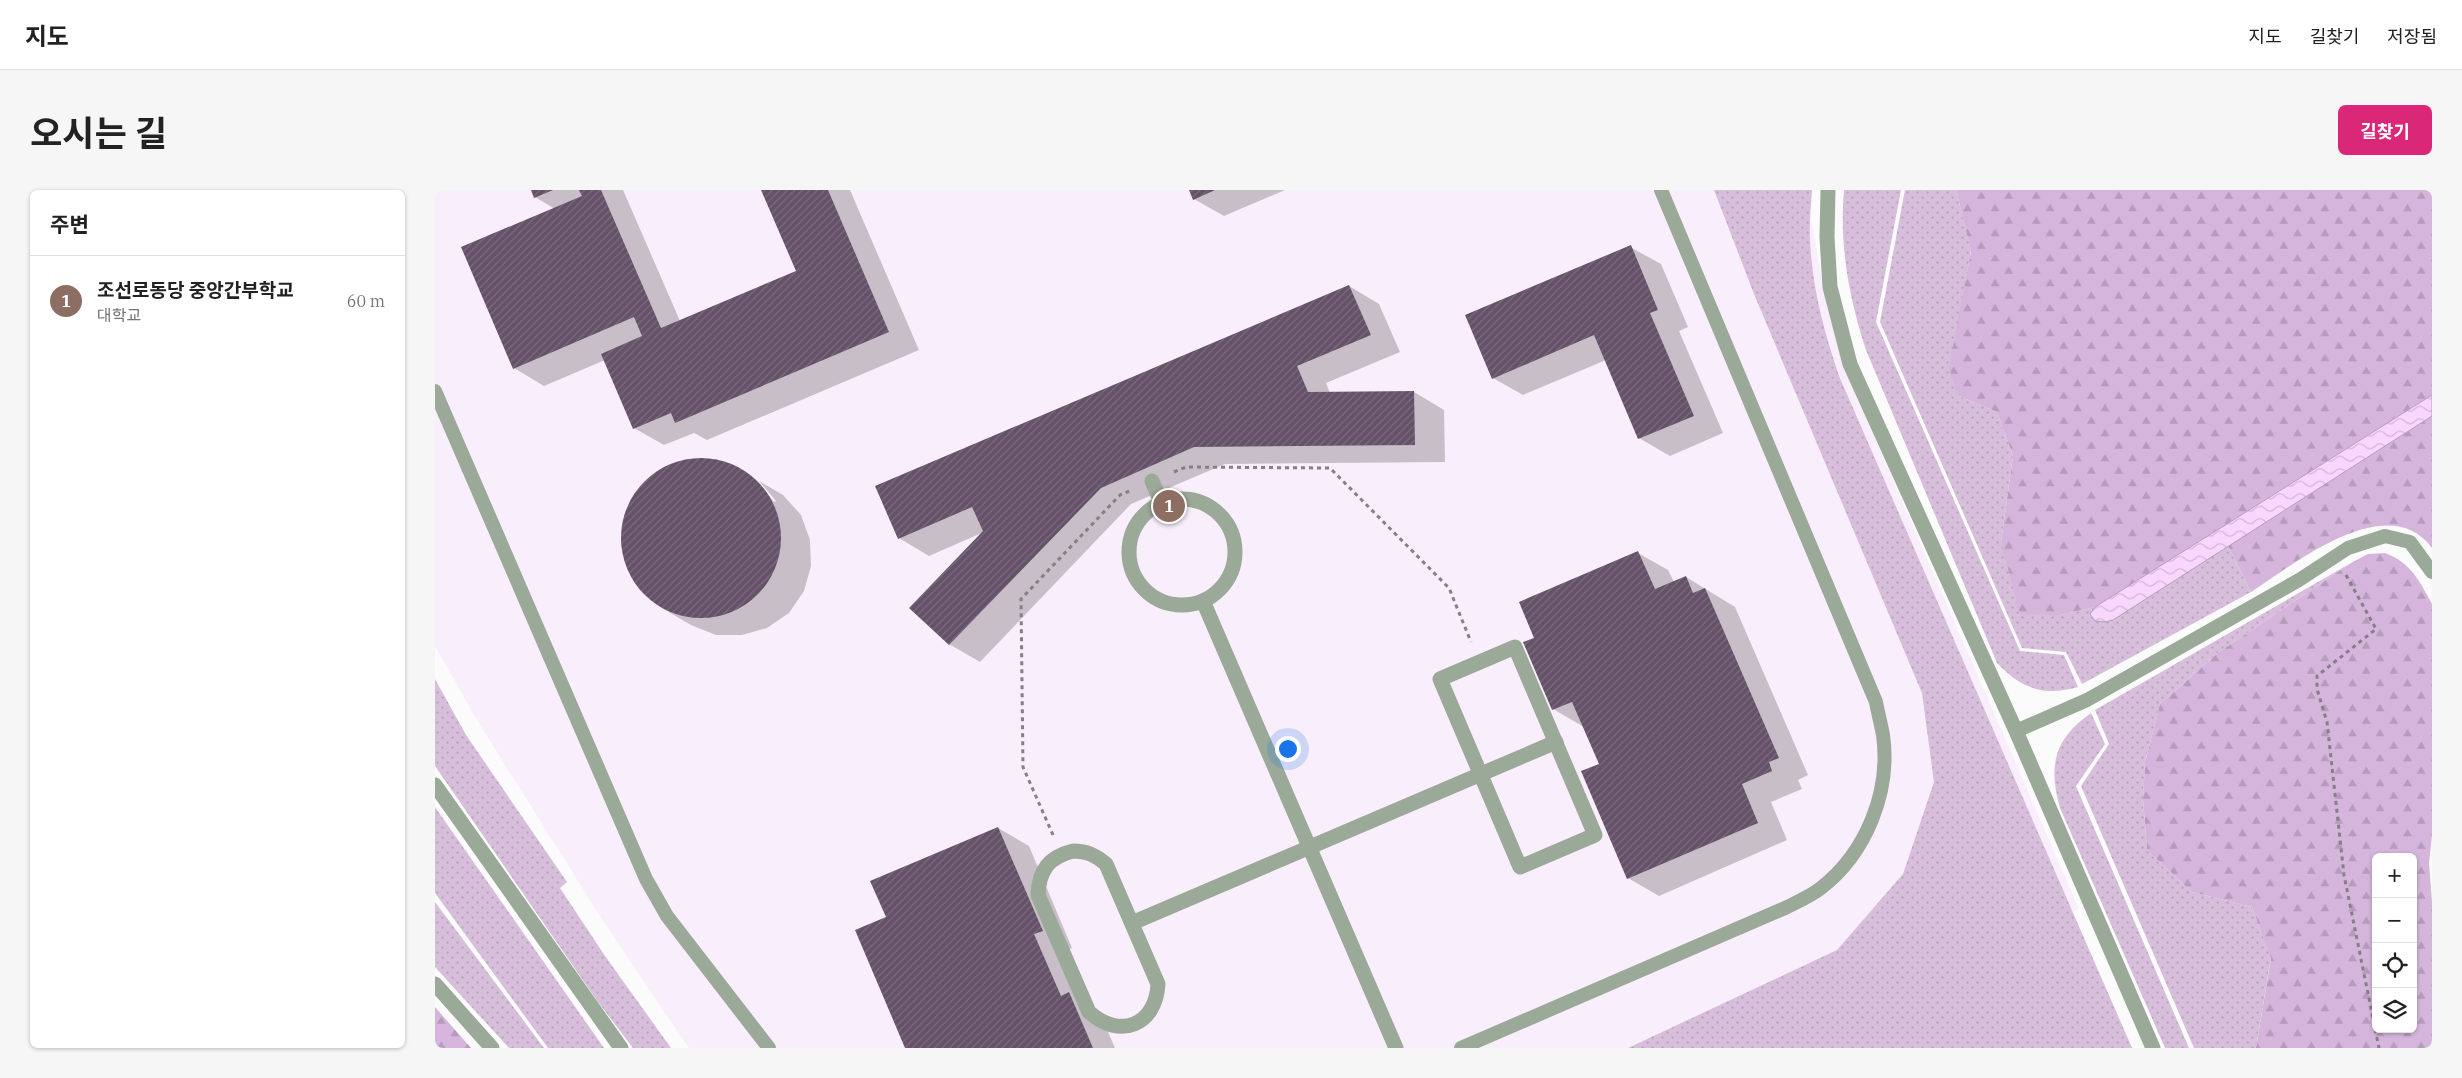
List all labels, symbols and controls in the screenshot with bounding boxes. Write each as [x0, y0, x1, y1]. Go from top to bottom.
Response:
text: 지도 [25, 20, 69, 52]
text: 지도 [2249, 25, 2282, 48]
text: 길찾기 [2310, 25, 2359, 48]
text: 저장됨 [2387, 25, 2437, 48]
button: 길찾기 [2338, 105, 2432, 155]
text: 오시는 길 [30, 110, 167, 156]
text: 주변 [50, 210, 89, 238]
text: 조선로동당 중앙간부학교 [97, 278, 294, 302]
text: 1 [61, 291, 71, 311]
text: 60 m [347, 291, 385, 311]
text: 대학교 [97, 305, 141, 325]
pin: 1 [1153, 487, 1185, 525]
your location [1275, 736, 1301, 762]
map controls [2372, 853, 2417, 1033]
button: + [2372, 853, 2417, 898]
button: − [2372, 898, 2417, 943]
button: locate [2372, 943, 2417, 988]
button: layers [2372, 988, 2417, 1033]

